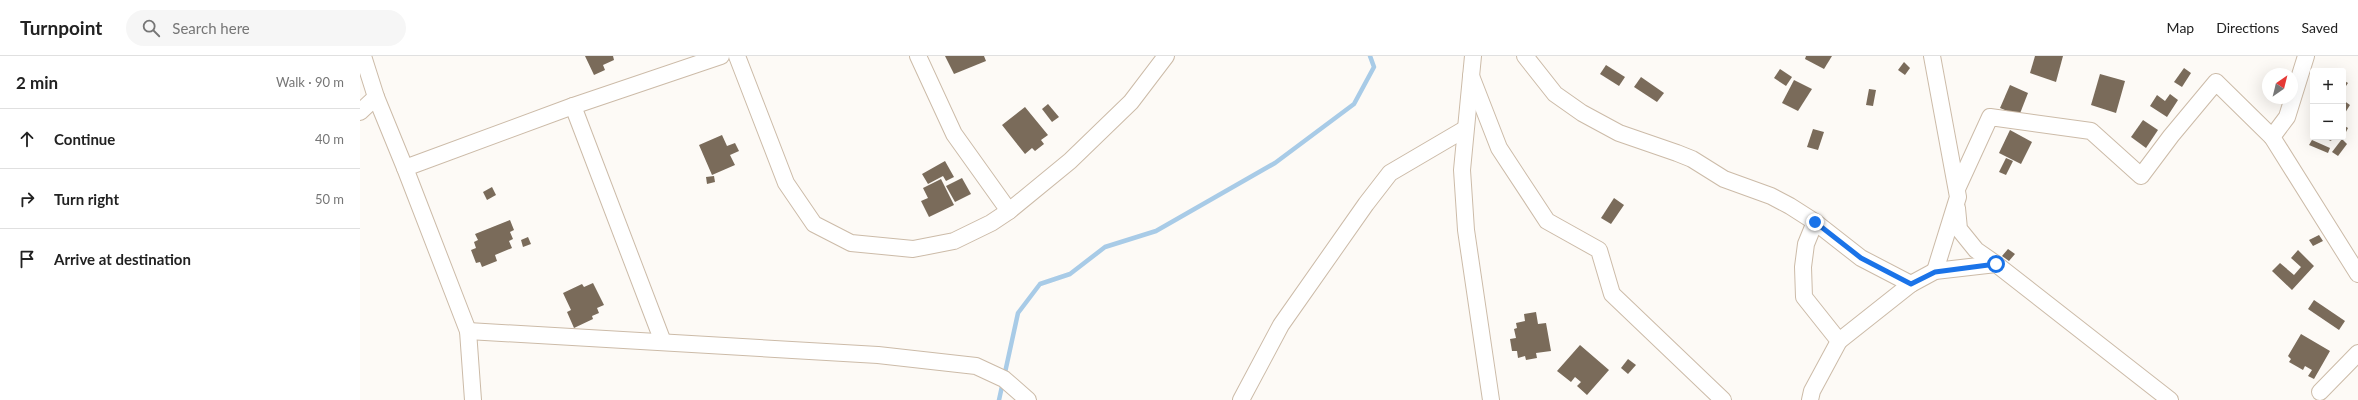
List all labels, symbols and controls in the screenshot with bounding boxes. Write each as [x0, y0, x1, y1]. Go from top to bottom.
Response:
search box [126, 10, 406, 46]
text: Turnpoint [20, 16, 102, 39]
icon: search [140, 17, 162, 39]
text: Search here [172, 19, 250, 37]
text: Map [2167, 19, 2194, 36]
text: Directions [2216, 19, 2279, 36]
text: Saved [2301, 19, 2338, 36]
north arrow [2262, 68, 2298, 104]
map controls [2310, 68, 2346, 140]
button: + [2310, 68, 2346, 104]
text: 2 min [16, 72, 58, 93]
text: Walk · 90 m [276, 74, 344, 90]
button: − [2310, 104, 2346, 140]
icon: ahead [16, 128, 38, 150]
text: Continue [54, 130, 115, 148]
text: 40 m [315, 131, 344, 147]
icon: right [16, 188, 38, 210]
text: Turn right [54, 190, 119, 208]
text: 50 m [315, 191, 344, 207]
route end [1806, 213, 1824, 231]
icon: arrive [16, 248, 38, 270]
text: Arrive at destination [54, 250, 191, 268]
route start [1987, 255, 2005, 273]

